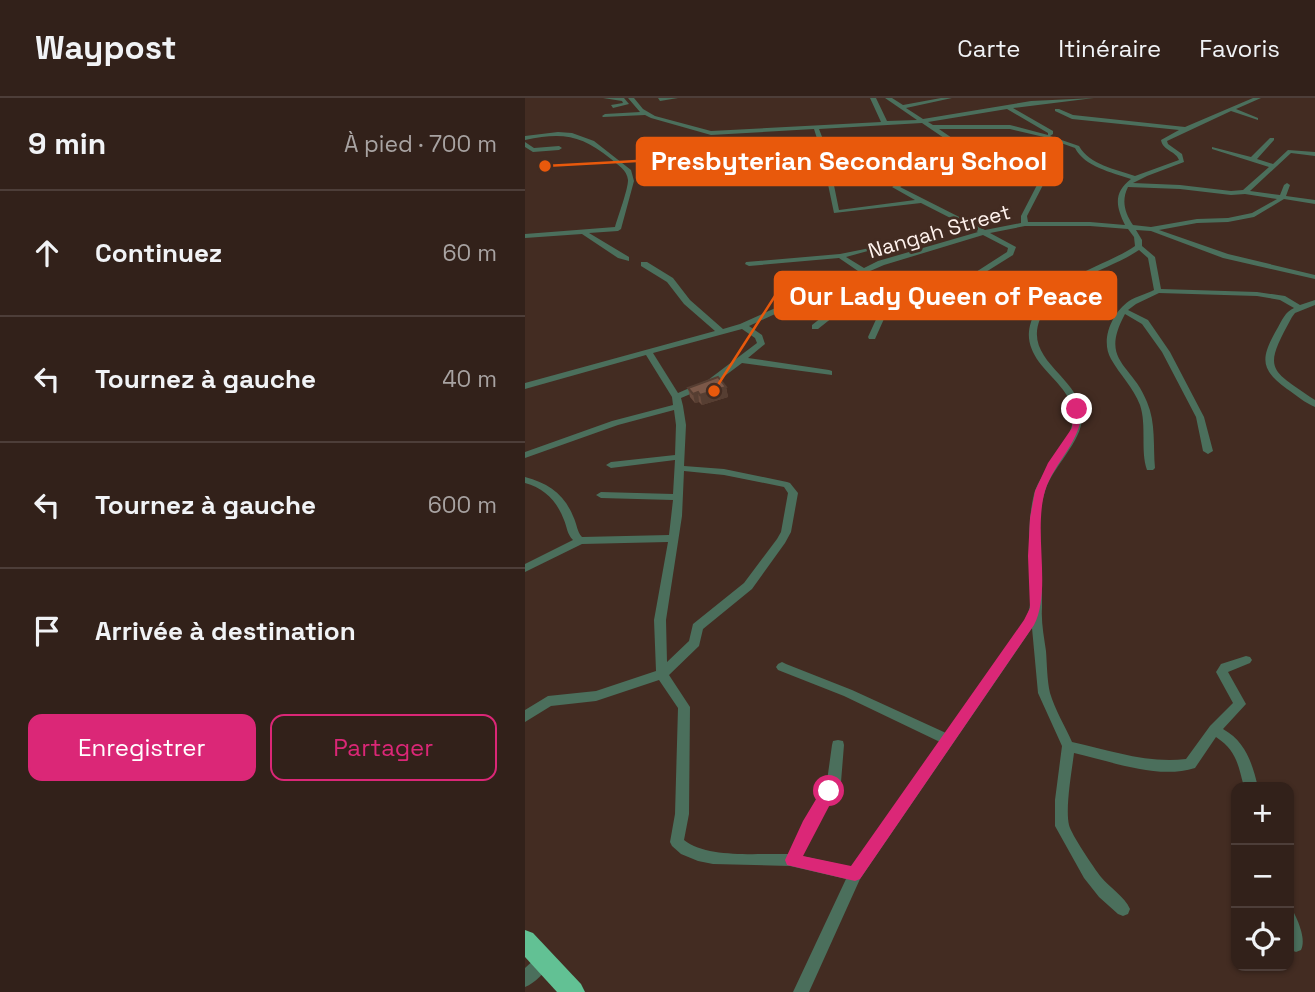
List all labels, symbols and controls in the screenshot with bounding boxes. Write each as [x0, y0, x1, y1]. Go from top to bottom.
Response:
text: Waypost [35, 27, 177, 69]
text: Carte [957, 33, 1020, 64]
text: Itinéraire [1058, 33, 1161, 64]
text: Favoris [1199, 33, 1280, 64]
text: 9 min [28, 124, 106, 163]
text: À pied · 700 m [344, 129, 497, 159]
callout: Presbyterian Secondary School [637, 138, 1062, 185]
text: Presbyterian Secondary School [651, 144, 1047, 178]
street label: Nangah Street [865, 198, 1013, 264]
icon: ahead [28, 234, 66, 272]
text: Continuez [95, 236, 222, 270]
text: 60 m [442, 238, 497, 268]
callout: Our Lady Queen of Peace [775, 272, 1116, 319]
text: Our Lady Queen of Peace [789, 279, 1103, 313]
icon: left [28, 360, 66, 398]
text: Tournez à gauche [95, 362, 316, 396]
text: 40 m [442, 364, 497, 394]
route end [1061, 393, 1092, 424]
icon: left [28, 486, 66, 524]
text: Tournez à gauche [95, 488, 316, 522]
text: 600 m [428, 490, 497, 520]
icon: arrive [28, 612, 66, 650]
text: Arrivée à destination [95, 614, 356, 648]
button: Enregistrer [28, 714, 256, 781]
button: Partager [270, 714, 497, 781]
route start [813, 775, 844, 806]
map controls [1231, 782, 1294, 971]
button: + [1231, 782, 1294, 845]
button: − [1231, 845, 1294, 908]
button: locate [1231, 908, 1294, 971]

